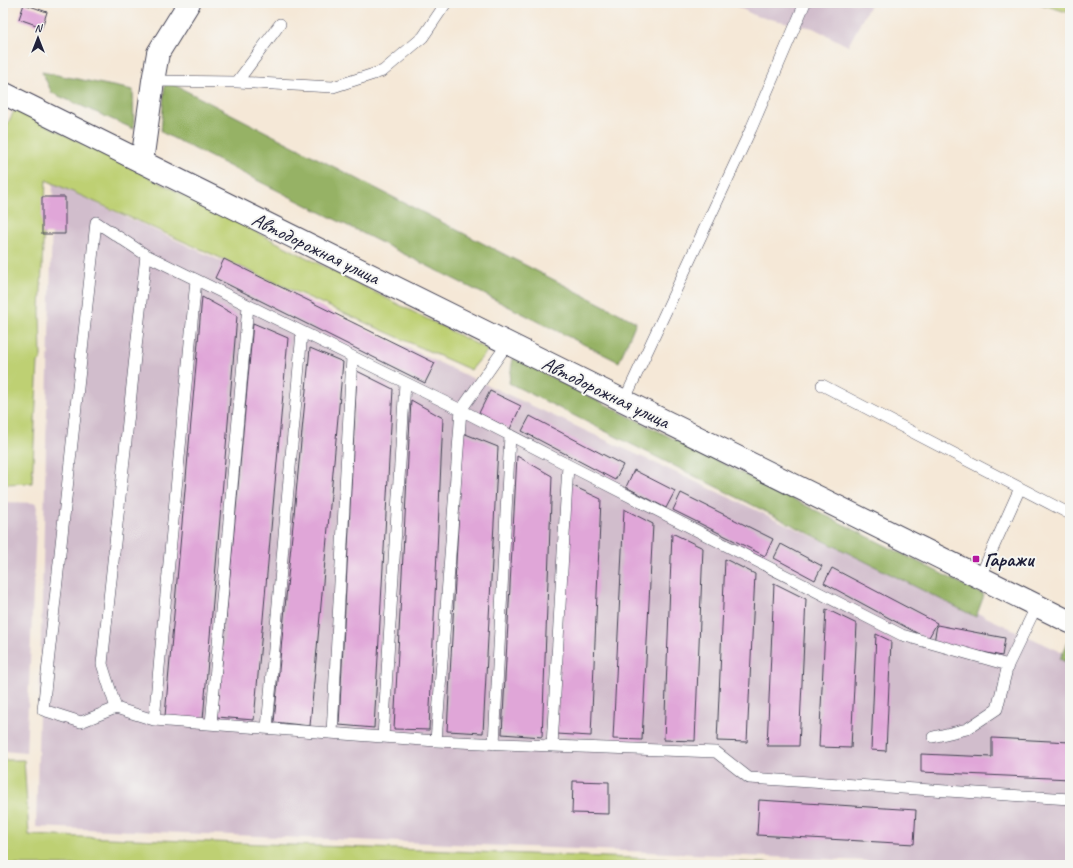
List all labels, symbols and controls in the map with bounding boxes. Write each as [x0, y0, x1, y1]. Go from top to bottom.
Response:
north arrow [18, 18, 58, 58]
text: N [35, 21, 44, 35]
street label: Автодорожная улица [248, 207, 385, 291]
street label: Автодорожная улица [538, 351, 675, 435]
place label: Гаражи [984, 547, 1036, 572]
marker: Гаражи [971, 554, 981, 564]

